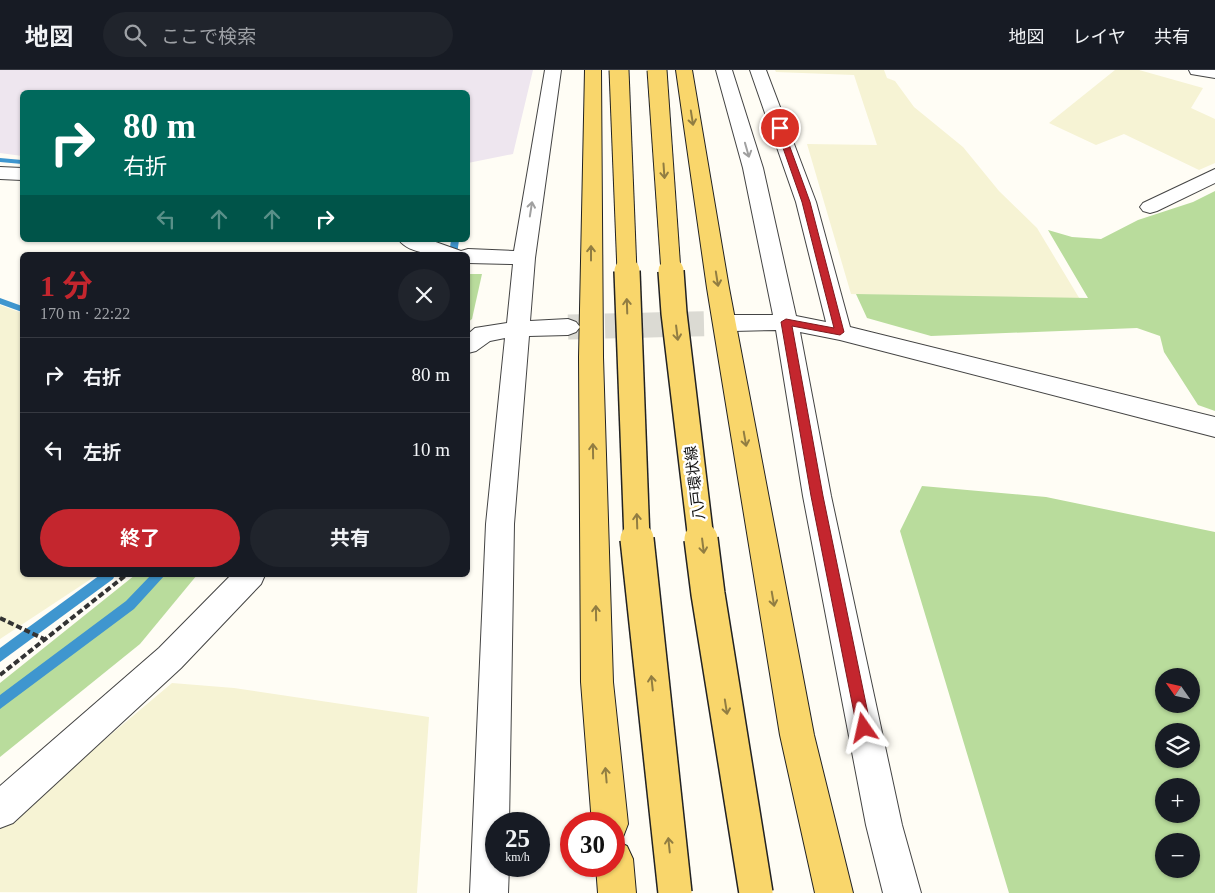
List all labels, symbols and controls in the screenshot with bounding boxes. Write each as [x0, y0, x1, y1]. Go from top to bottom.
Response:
search box [103, 12, 453, 57]
icon: search [121, 21, 149, 49]
text: 地図 [25, 24, 73, 50]
text: ここで検索 [161, 26, 256, 47]
text: 地図 [1009, 27, 1045, 47]
text: レイヤ [1073, 27, 1126, 47]
text: 共有 [1154, 27, 1190, 47]
text: 80 m [123, 107, 196, 146]
pin [759, 107, 801, 149]
icon: right [40, 110, 105, 175]
one-way arrow [687, 110, 697, 126]
icon: arrive [766, 114, 794, 142]
one-way arrow [743, 142, 753, 158]
text: 右折 [123, 154, 167, 179]
one-way arrow [659, 163, 669, 179]
one-way arrow [526, 202, 536, 218]
icon: left [152, 205, 180, 233]
icon: ahead [205, 205, 233, 233]
icon: ahead [258, 205, 286, 233]
icon: right [311, 205, 339, 233]
one-way arrow [586, 245, 596, 262]
text: 1 分 [40, 269, 93, 302]
button: close [398, 269, 450, 321]
one-way arrow [712, 270, 722, 286]
one-way arrow [623, 299, 632, 315]
text: 170 m · 22:22 [40, 305, 130, 322]
one-way arrow [672, 325, 682, 341]
icon: right [40, 361, 68, 389]
text: 80 m [411, 364, 450, 385]
text: 右折 [83, 367, 121, 388]
one-way arrow [741, 430, 751, 446]
icon: left [40, 436, 68, 464]
text: 10 m [411, 439, 450, 460]
text: 左折 [83, 442, 121, 463]
one-way arrow [588, 443, 598, 459]
street label: 八戸環状線 [681, 445, 708, 521]
button: 終了 [40, 509, 240, 567]
button: 共有 [250, 509, 450, 567]
one-way arrow [632, 514, 641, 530]
one-way arrow [698, 538, 708, 554]
one-way arrow [769, 590, 779, 606]
one-way arrow [591, 605, 601, 622]
north arrow [1155, 668, 1200, 712]
map controls [1155, 668, 1200, 878]
one-way arrow [647, 675, 657, 691]
one-way arrow [722, 699, 732, 715]
position arrow [837, 701, 889, 753]
button: layers [1155, 723, 1200, 768]
one-way arrow [601, 767, 611, 783]
button: + [1155, 778, 1200, 823]
speed limit sign: 30 [560, 812, 625, 877]
text: 25 [505, 825, 530, 852]
button: − [1155, 833, 1200, 878]
one-way arrow [664, 837, 674, 853]
text: km/h [505, 850, 530, 864]

